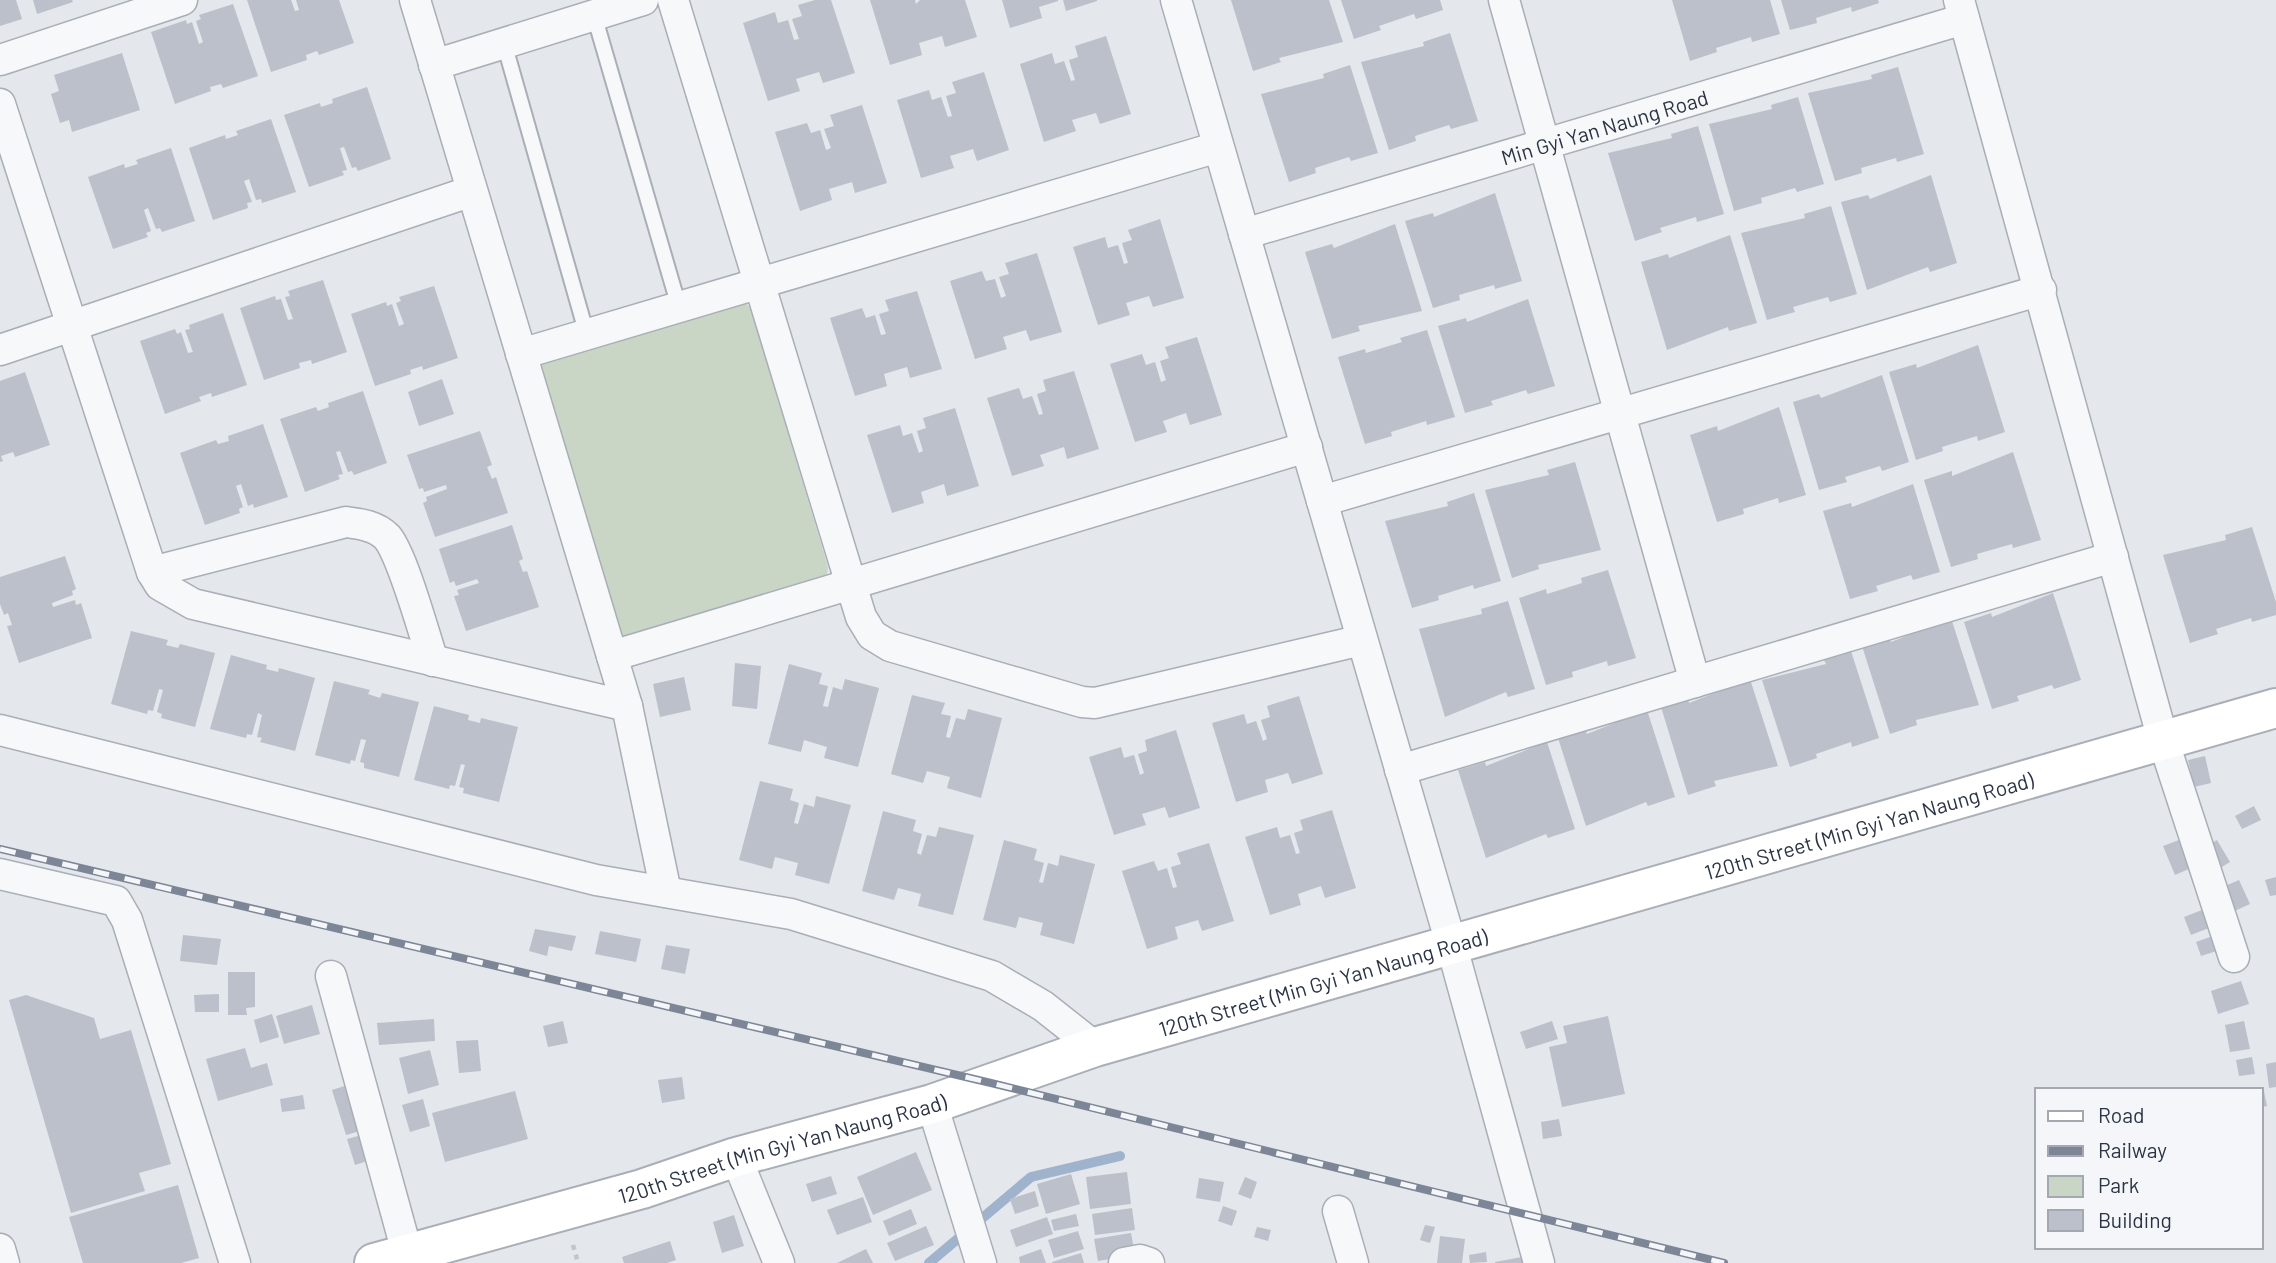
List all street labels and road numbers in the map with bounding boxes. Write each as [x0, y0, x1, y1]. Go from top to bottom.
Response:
street label: Min Gyi Yan Naung Road [1498, 84, 1711, 169]
street label: 120th Street (Min Gyi Yan Naung Road) [1701, 766, 2037, 884]
street label: 120th Street (Min Gyi Yan Naung Road) [1155, 922, 1491, 1041]
street label: 120th Street (Min Gyi Yan Naung Road) [615, 1087, 950, 1208]

